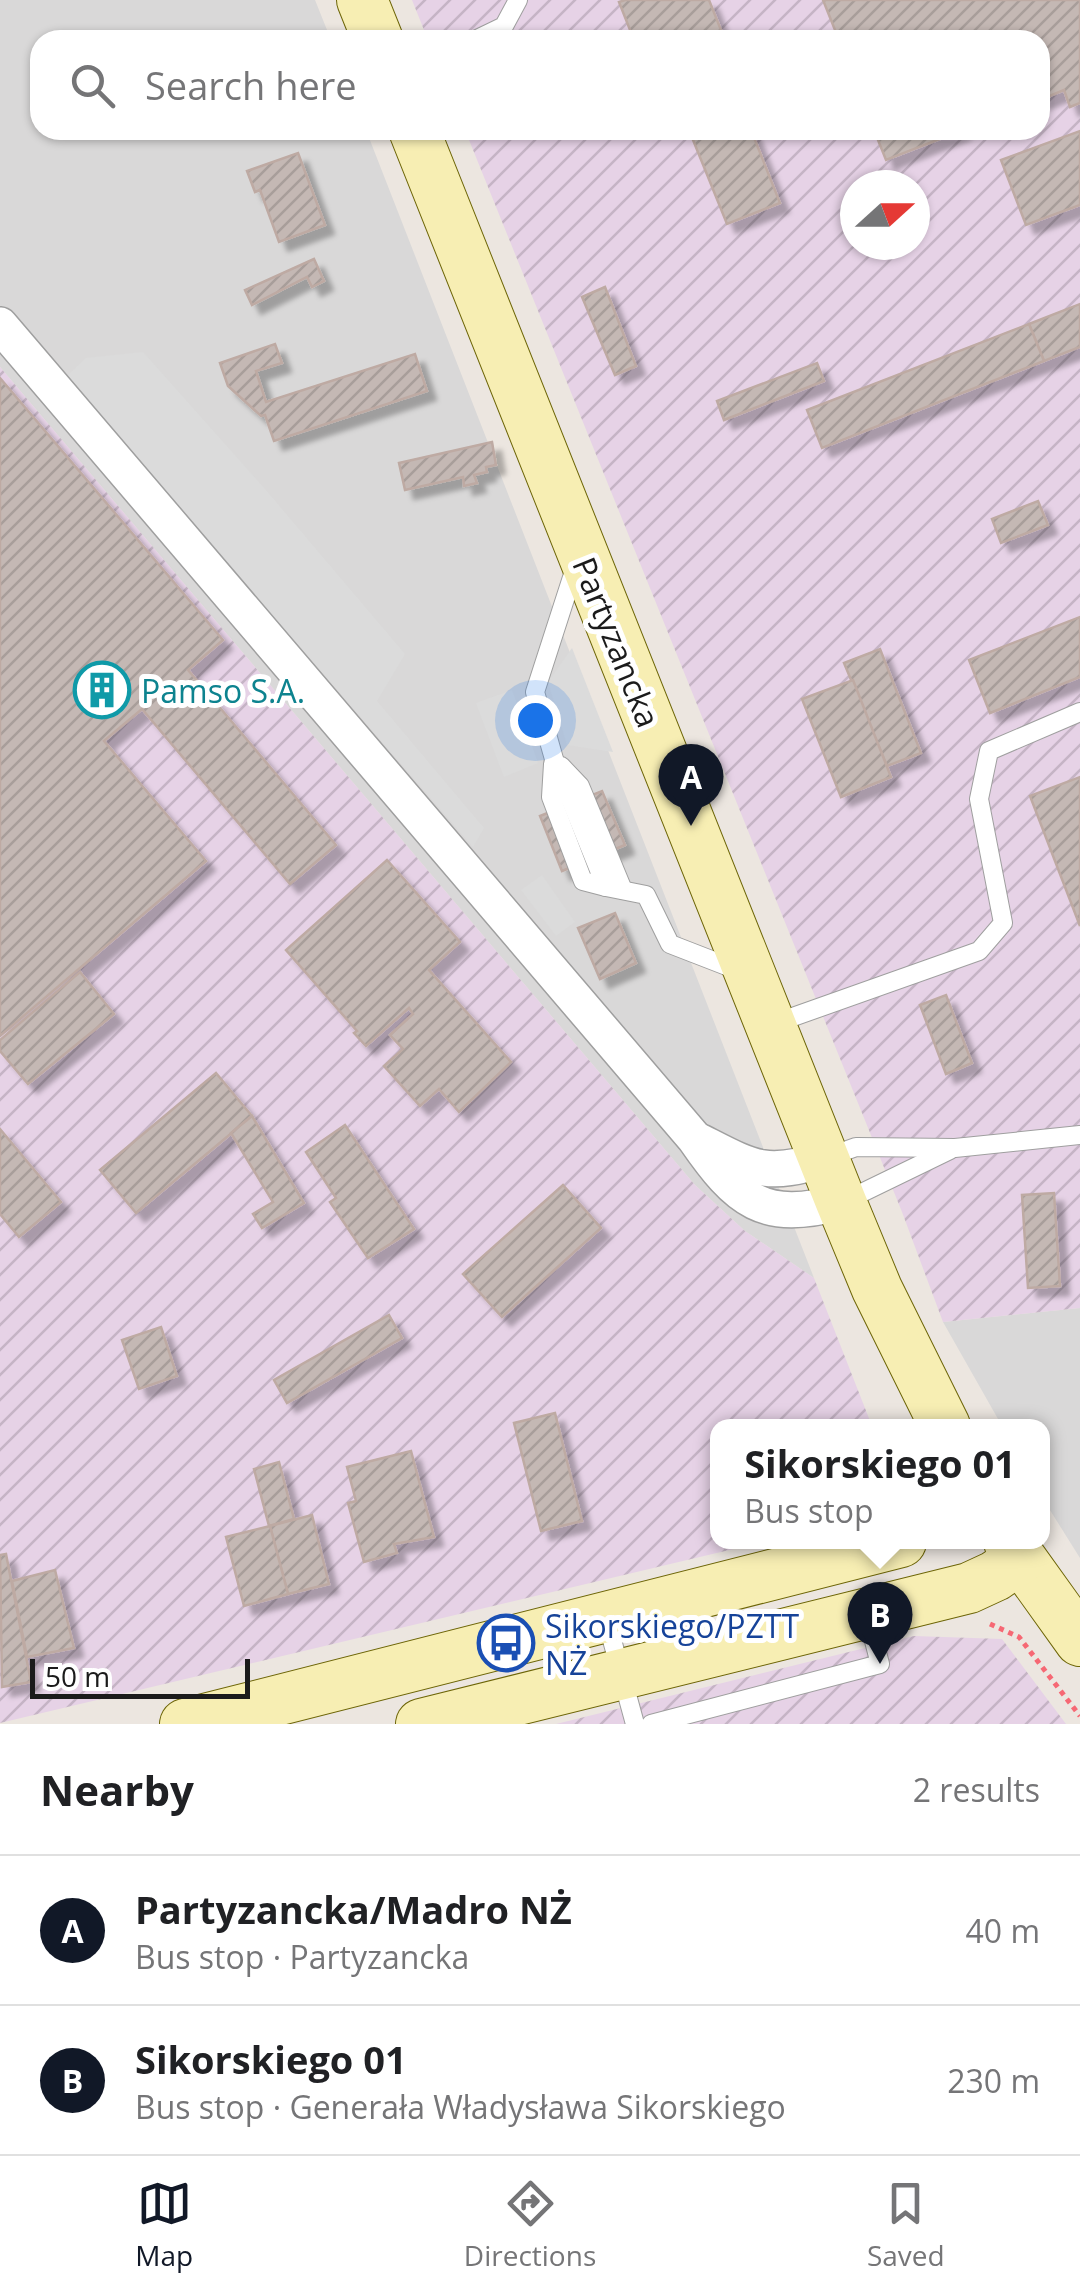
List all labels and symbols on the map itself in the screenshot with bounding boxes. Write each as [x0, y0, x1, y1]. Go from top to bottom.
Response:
north arrow [840, 170, 930, 260]
street label: Partyzancka [563, 551, 671, 733]
building icon: Pamso S.A. [72, 660, 132, 720]
place label: Pamso S.A. [141, 669, 305, 712]
your location [510, 695, 561, 746]
pin: A [658, 744, 724, 826]
pin: B [848, 1582, 912, 1664]
place label: Sikorskiego/PZTT NŻ [545, 1604, 799, 1684]
bus stop icon: Sikorskiego/PZTT NŻ [476, 1613, 536, 1673]
scale bar [30, 1654, 250, 1698]

